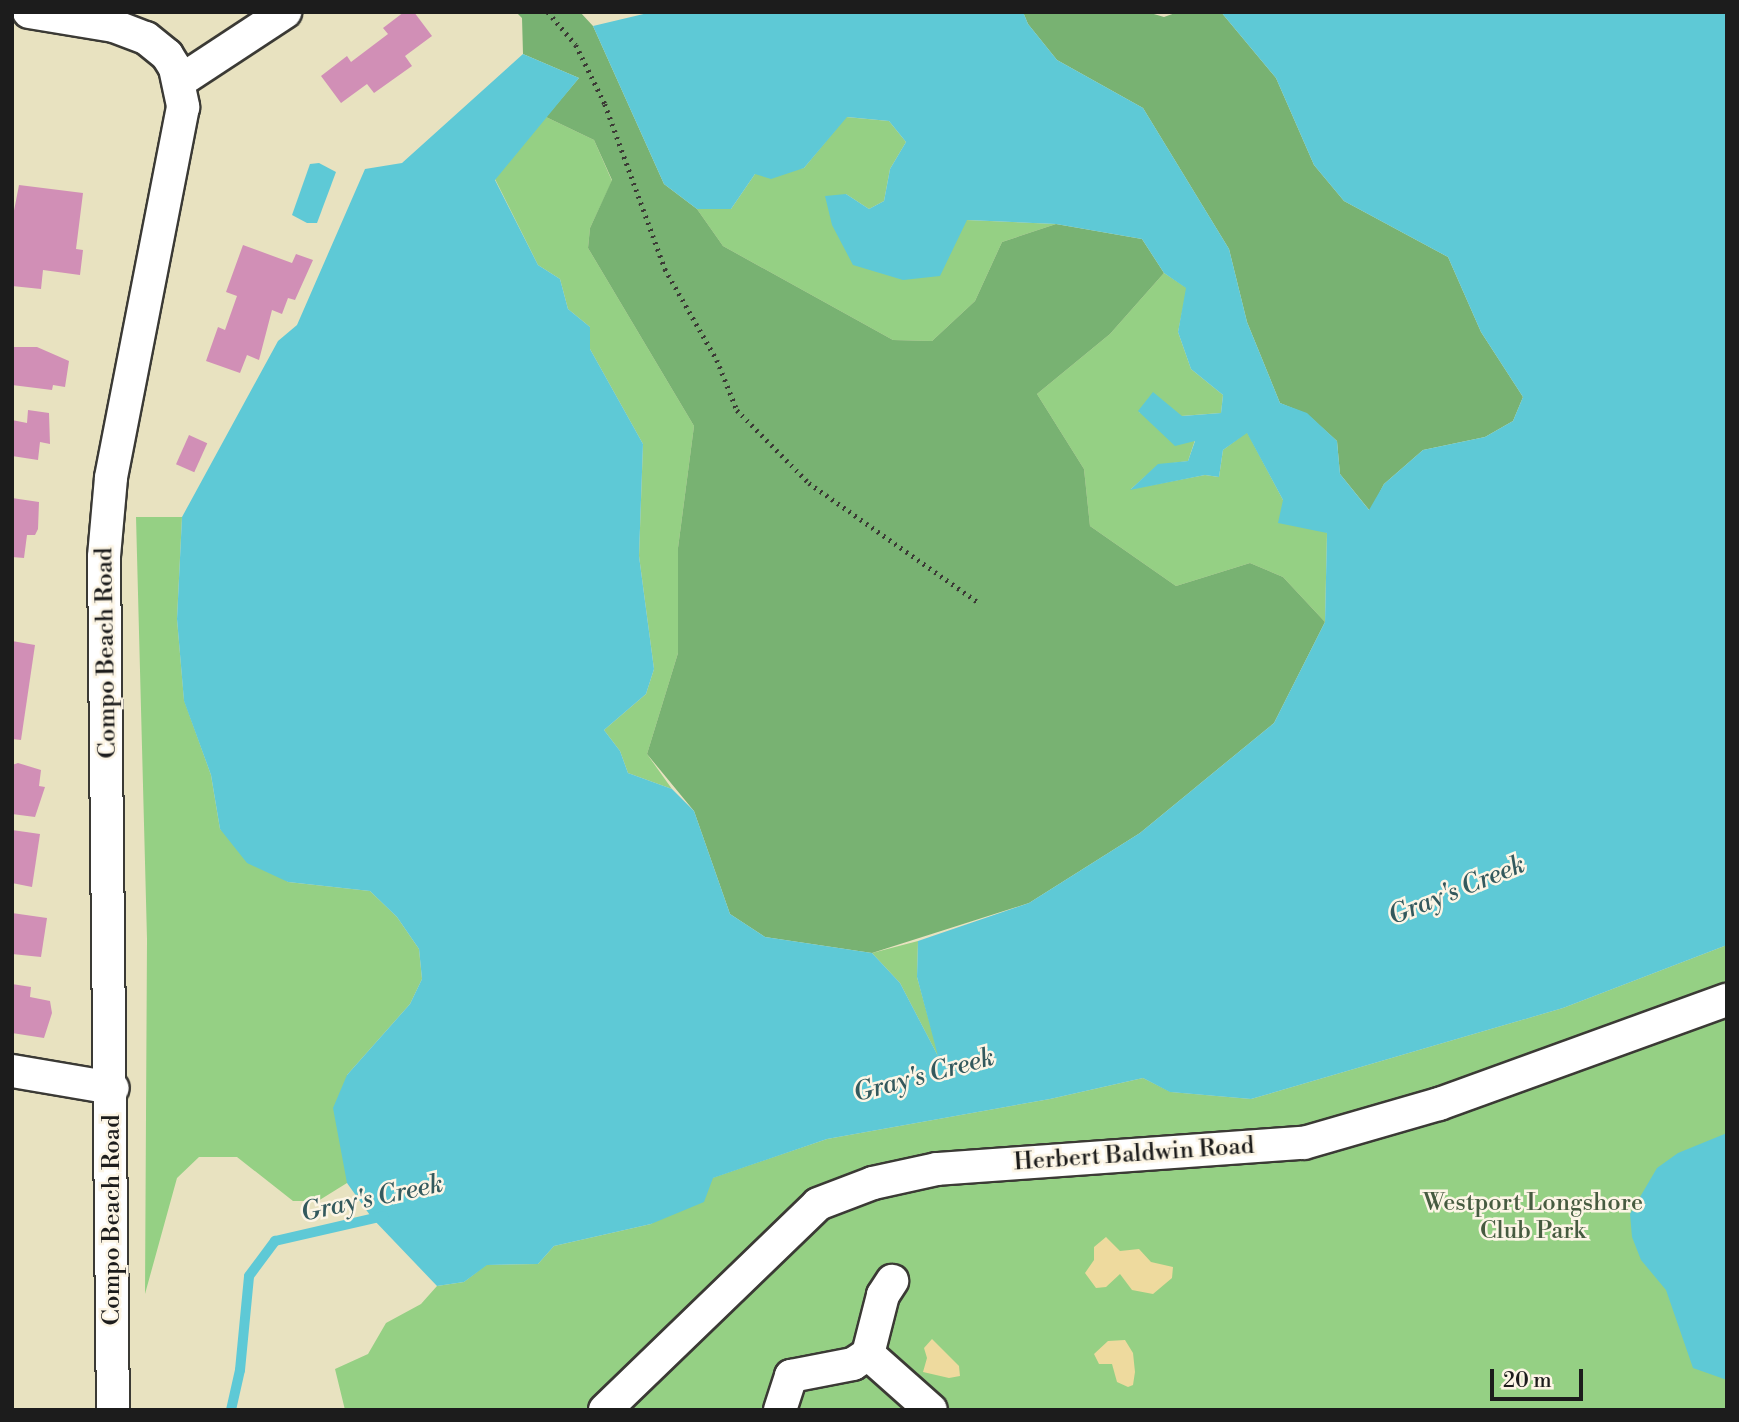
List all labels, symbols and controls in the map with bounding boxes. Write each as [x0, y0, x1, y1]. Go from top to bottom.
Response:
street label: Compo Beach Road [91, 547, 123, 759]
water label: Gray's Creek [1384, 849, 1530, 933]
water label: Gray's Creek [850, 1042, 998, 1110]
street label: Compo Beach Road [99, 1114, 127, 1326]
street label: Herbert Baldwin Road [1013, 1132, 1255, 1178]
water label: Gray's Creek [298, 1169, 446, 1229]
park label: Westport Longshore Club Park [1423, 1190, 1643, 1246]
scale bar [1494, 1356, 1587, 1400]
text: 20 m [1503, 1368, 1552, 1394]

